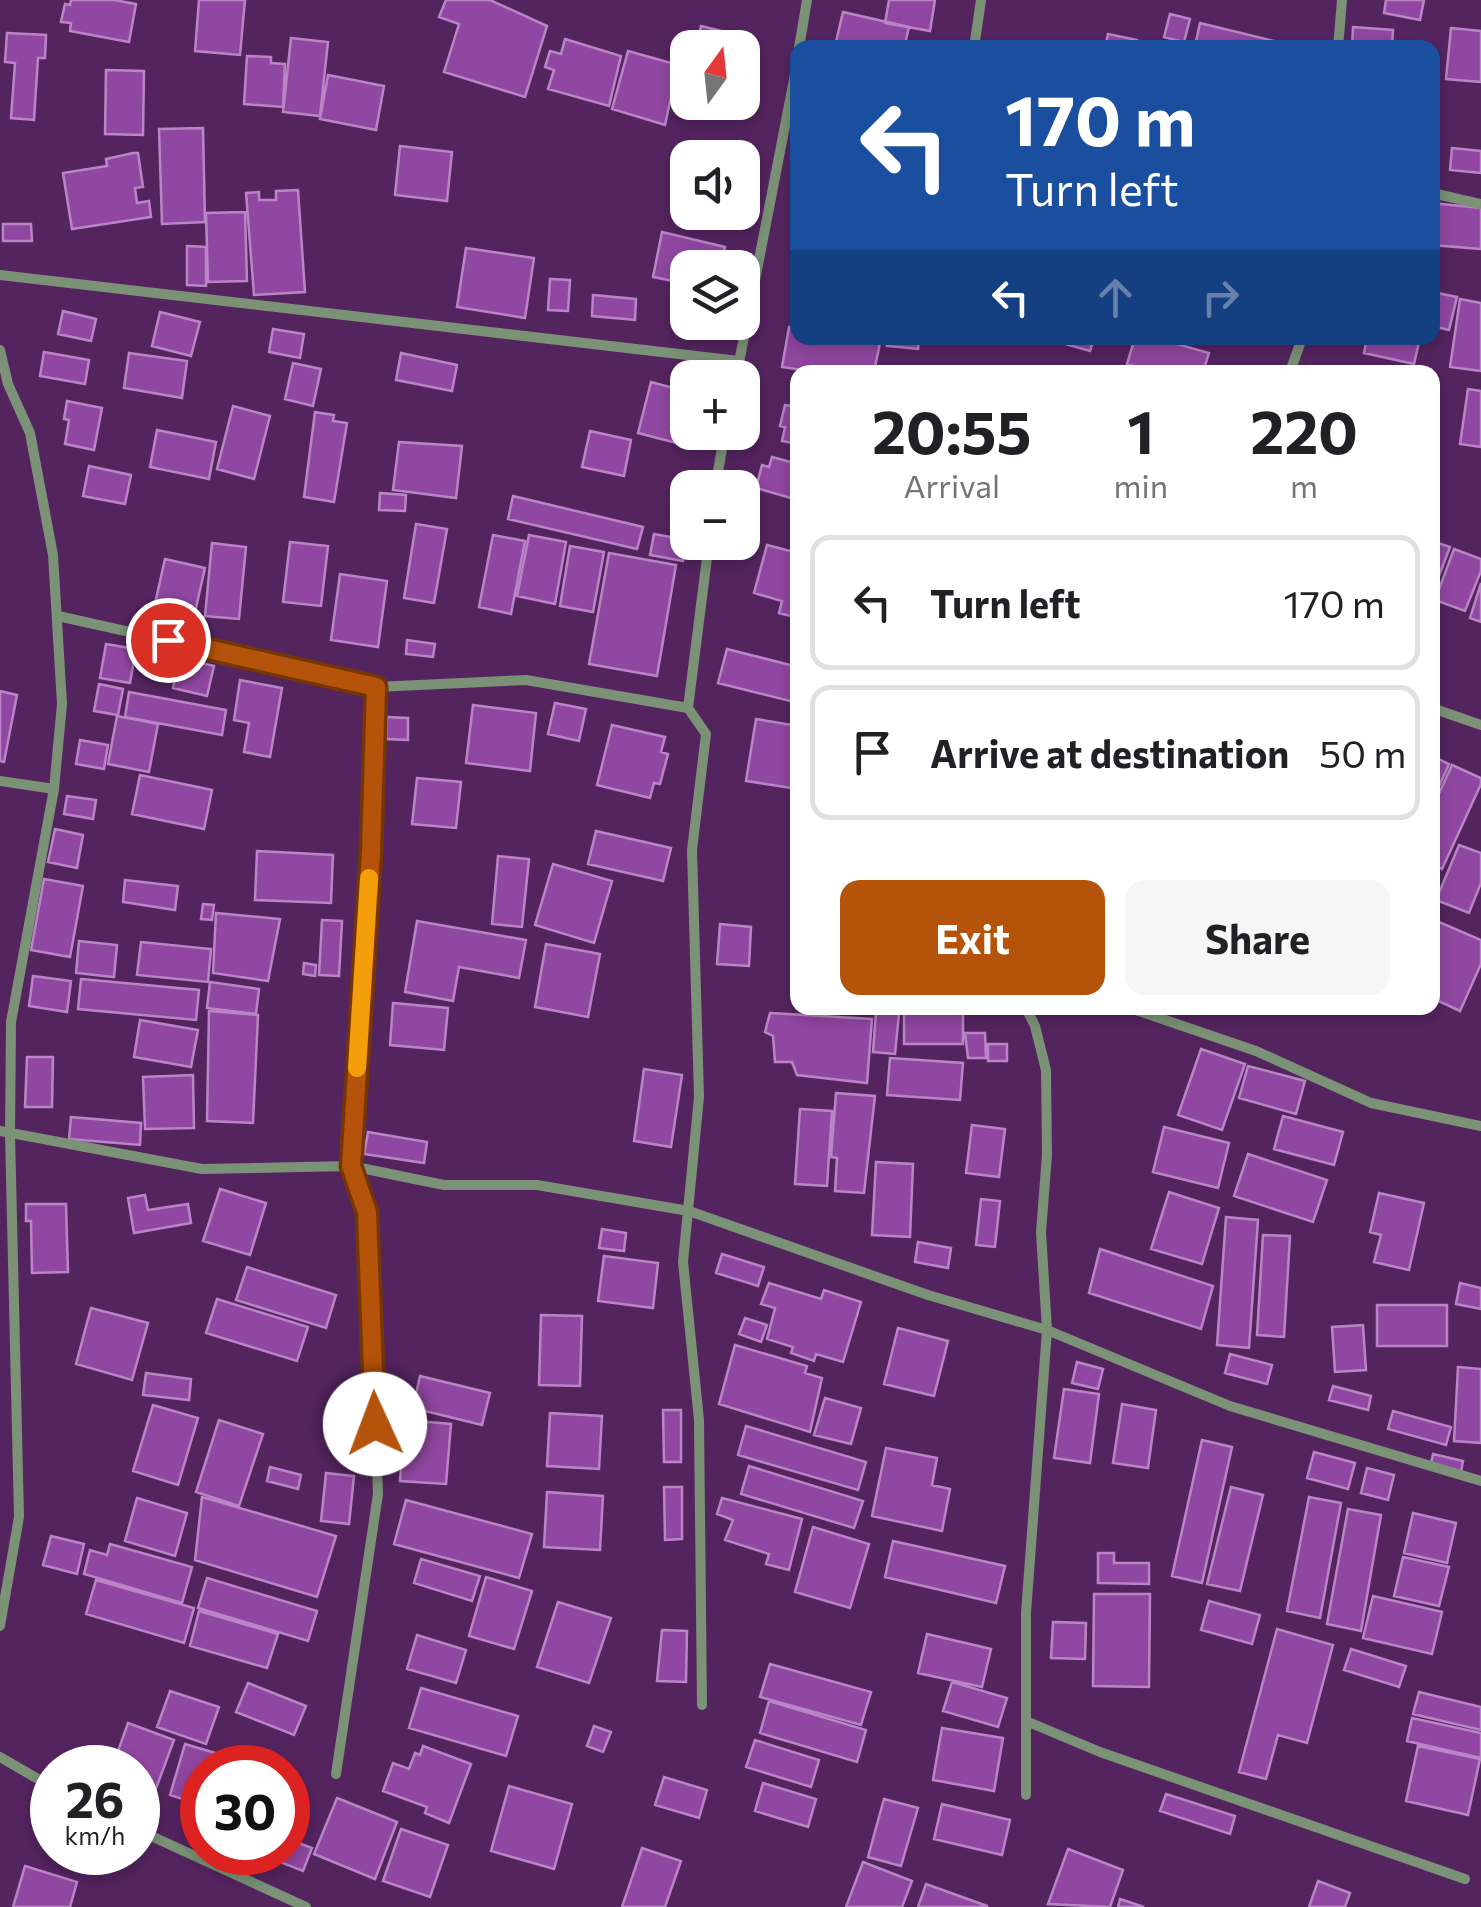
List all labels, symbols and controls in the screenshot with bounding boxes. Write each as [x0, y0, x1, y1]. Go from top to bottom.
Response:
north arrow [670, 30, 760, 120]
map controls [670, 30, 760, 560]
text: 170 m [1005, 75, 1196, 160]
icon: left [840, 80, 970, 210]
button: sound [670, 140, 760, 230]
text: Turn left [1005, 160, 1179, 215]
button: layers [670, 250, 760, 340]
icon: left [983, 270, 1038, 325]
icon: ahead [1088, 270, 1143, 325]
icon: right [1193, 270, 1248, 325]
button: + [670, 360, 760, 450]
text: 20:55 [872, 393, 1032, 466]
text: 1 [1127, 393, 1154, 466]
text: 220 [1250, 393, 1358, 466]
text: Arrival [903, 465, 1000, 505]
text: min [1114, 465, 1168, 505]
text: m [1290, 465, 1318, 505]
button: − [670, 470, 760, 560]
icon: left [845, 575, 900, 630]
text: Turn left [930, 579, 1081, 626]
text: 170 m [1284, 579, 1385, 626]
pin [126, 598, 211, 683]
icon: arrive [141, 613, 196, 668]
icon: arrive [845, 725, 900, 780]
text: Arrive at destination [930, 729, 1289, 776]
text: 50 m [1319, 729, 1406, 776]
button: Exit [840, 880, 1105, 995]
button: Share [1125, 880, 1390, 995]
position arrow [323, 1372, 427, 1476]
speed limit sign: 30 [180, 1745, 310, 1875]
text: 26 [65, 1767, 124, 1828]
text: km/h [65, 1820, 125, 1850]

